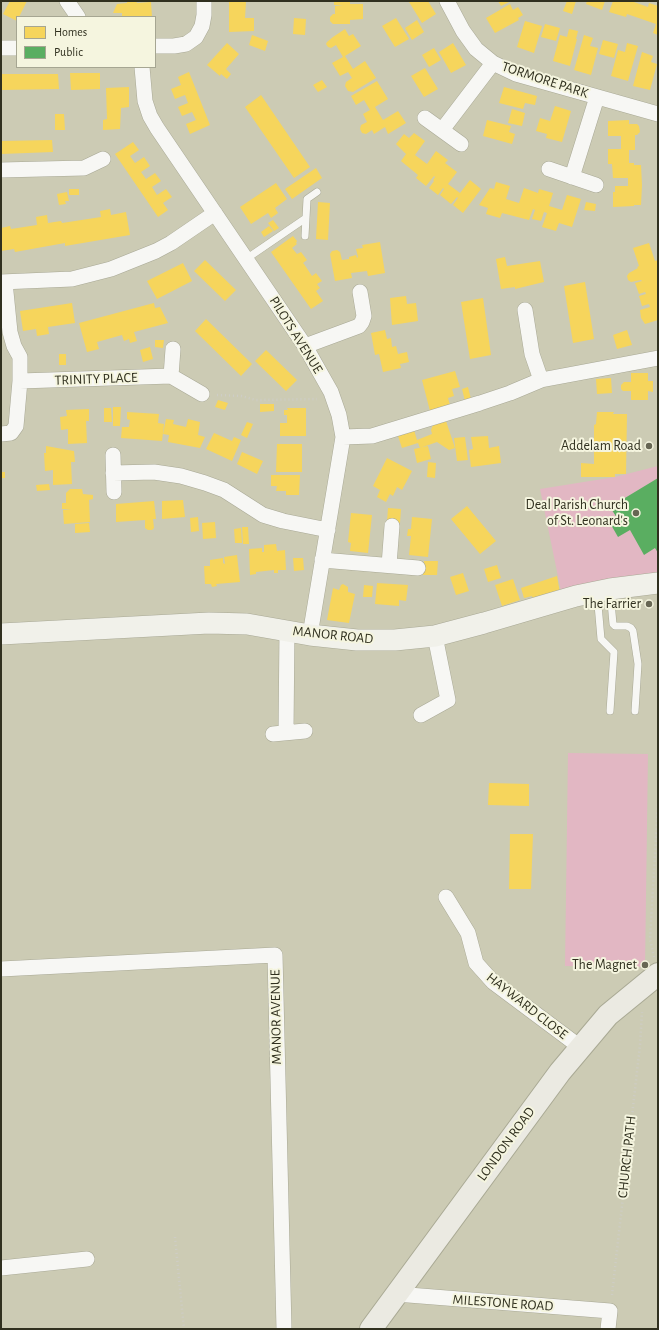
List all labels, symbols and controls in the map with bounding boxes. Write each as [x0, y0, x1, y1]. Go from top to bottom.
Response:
legend [16, 16, 156, 68]
text: Homes [54, 26, 87, 38]
text: Public [54, 46, 83, 58]
street label: TORMORE PARK [500, 58, 590, 102]
street label: PILOTS AVENUE [266, 293, 326, 377]
street label: TRINITY PLACE [54, 369, 138, 389]
place label: Addelam Road [561, 438, 641, 454]
marker: Addelam Road [644, 441, 654, 451]
place label: Deal Parish Church of St. Leonard's [526, 497, 628, 530]
marker: Deal Parish Church of St. Leonard's [631, 508, 641, 518]
place label: The Farrier [583, 596, 641, 612]
marker: The Farrier [644, 599, 654, 609]
street label: MANOR ROAD [292, 622, 374, 648]
place label: The Magnet [572, 957, 637, 973]
marker: The Magnet [640, 960, 650, 970]
street label: MANOR AVENUE [267, 969, 285, 1065]
street label: HAYWARD CLOSE [483, 969, 571, 1043]
street label: LONDON ROAD [474, 1104, 538, 1184]
street label: CHURCH PATH [614, 1115, 640, 1199]
street label: MILESTONE ROAD [452, 1291, 554, 1315]

